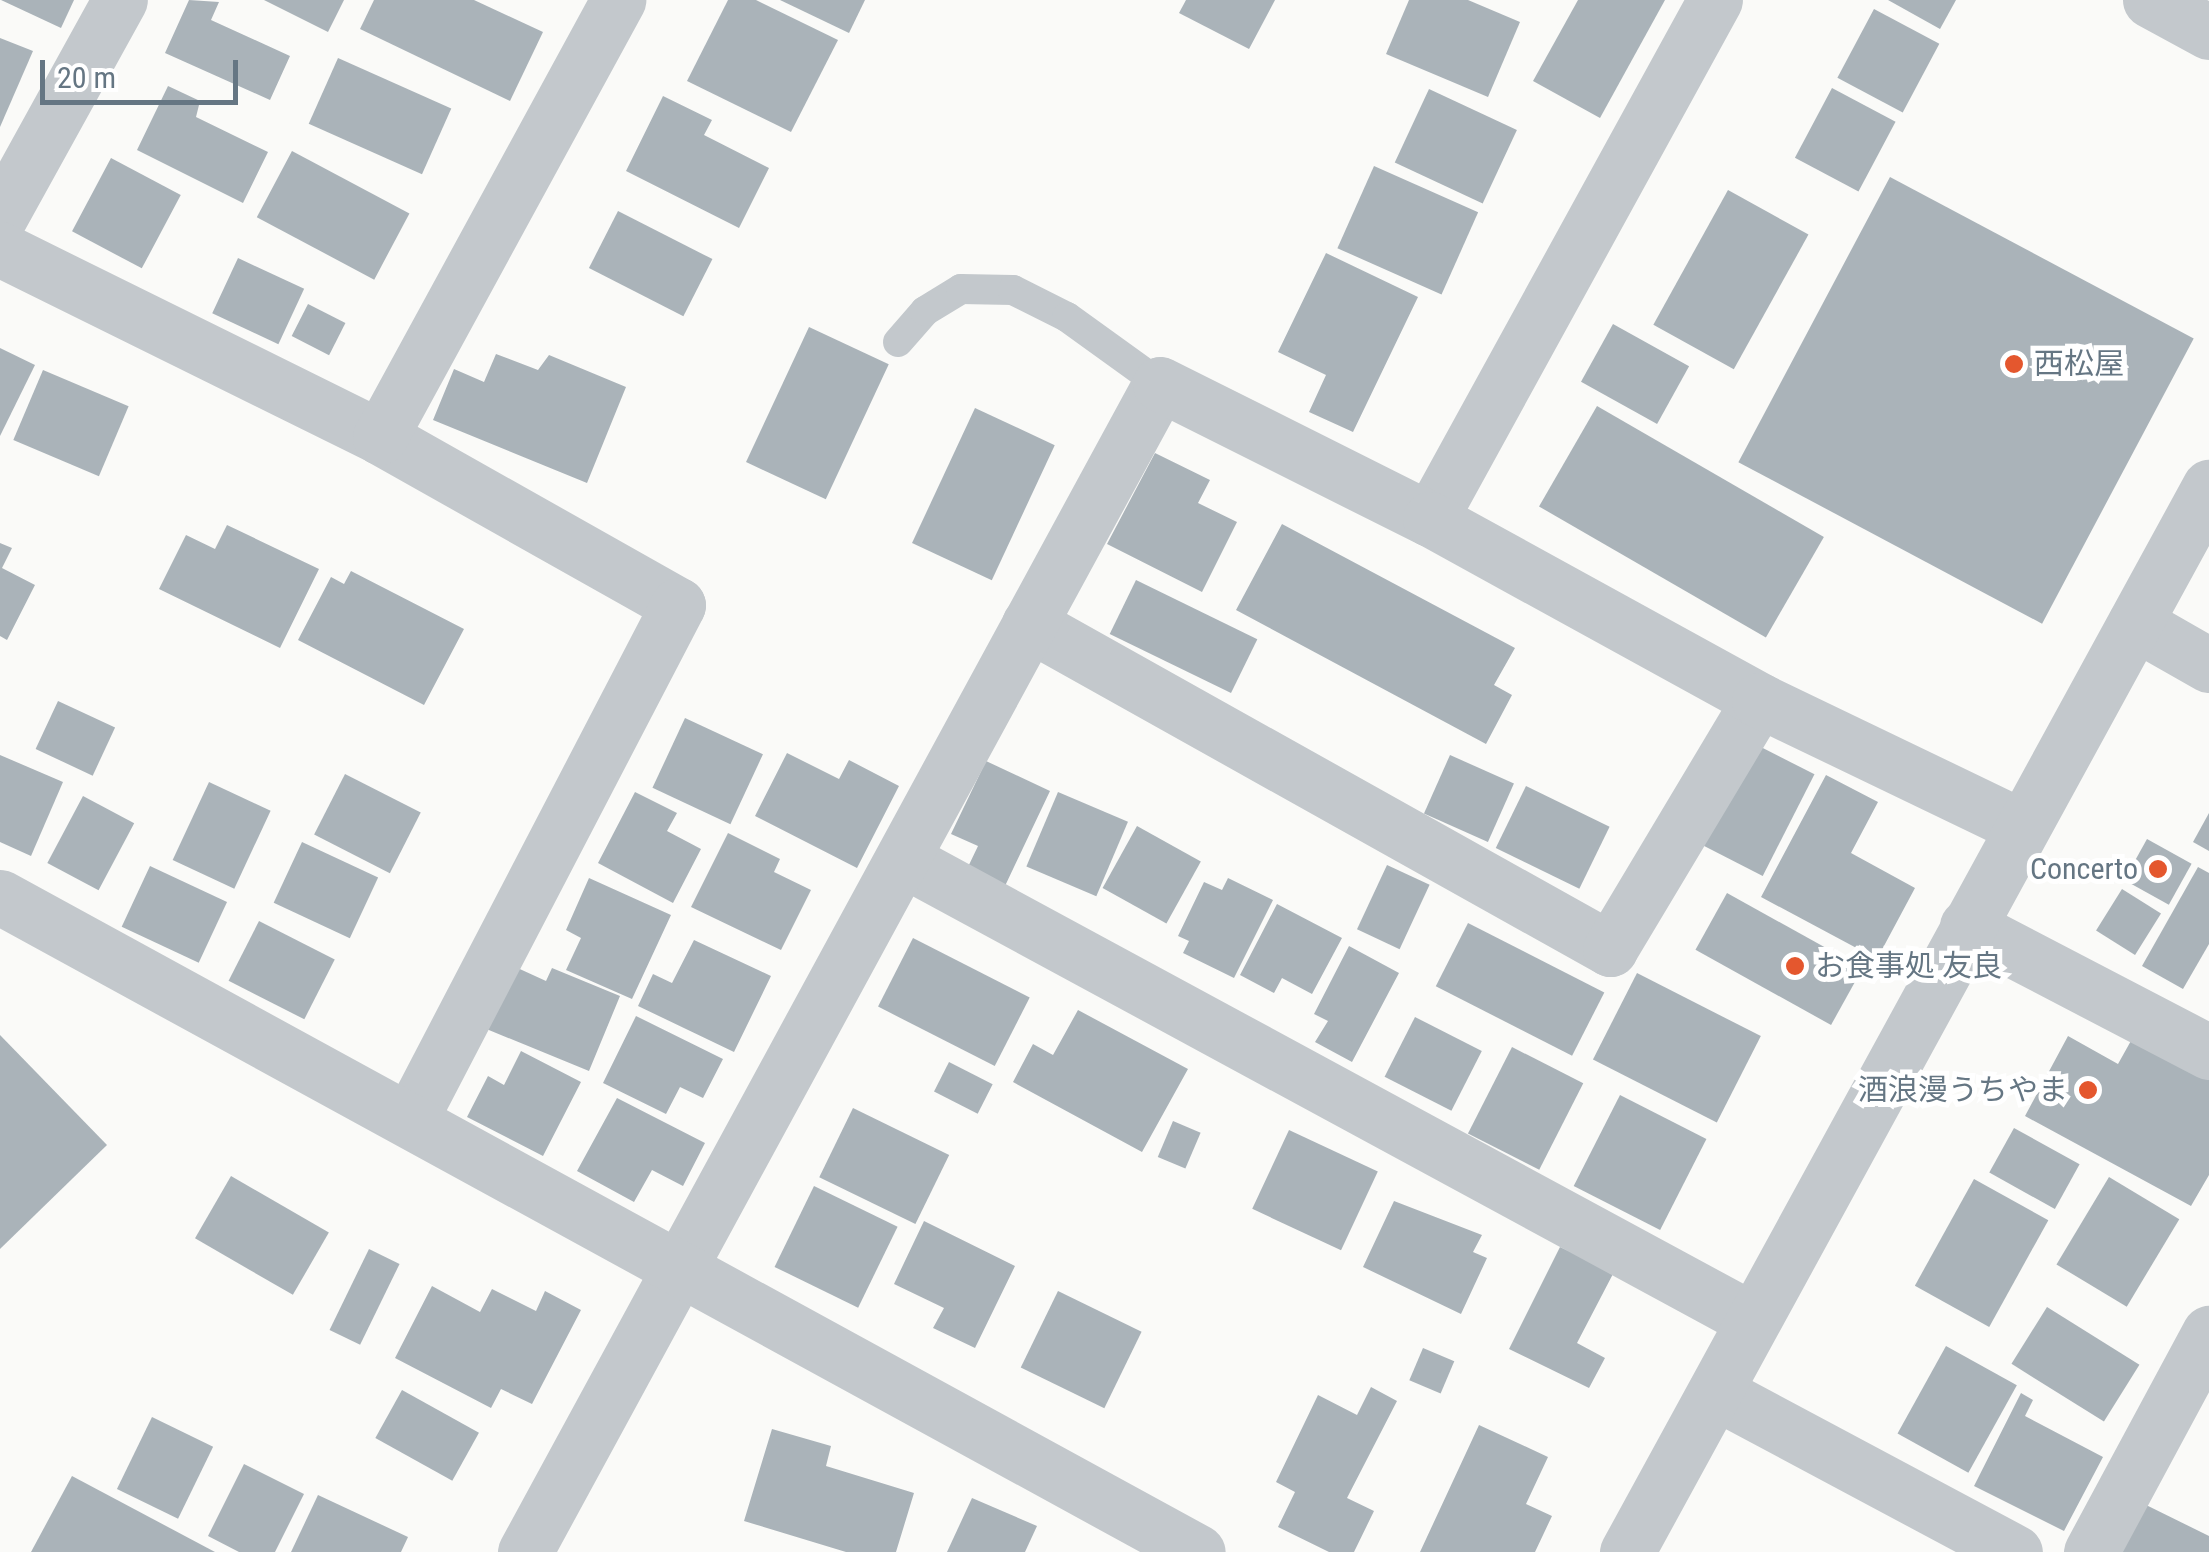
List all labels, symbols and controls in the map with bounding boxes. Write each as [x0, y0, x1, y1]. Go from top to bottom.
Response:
scale bar [45, 40, 242, 102]
text: 20 m [57, 60, 116, 95]
place label: 西松屋 [2034, 346, 2124, 382]
marker: 西松屋 [2003, 353, 2025, 375]
place label: Concerto [2030, 851, 2138, 887]
marker: Concerto [2147, 858, 2169, 880]
place label: お食事処 友良 [1815, 948, 2002, 984]
marker: お食事処 友良 [1784, 955, 1806, 977]
place label: 酒浪漫うちやま [1858, 1072, 2068, 1108]
marker: 酒浪漫うちやま [2077, 1079, 2099, 1101]

